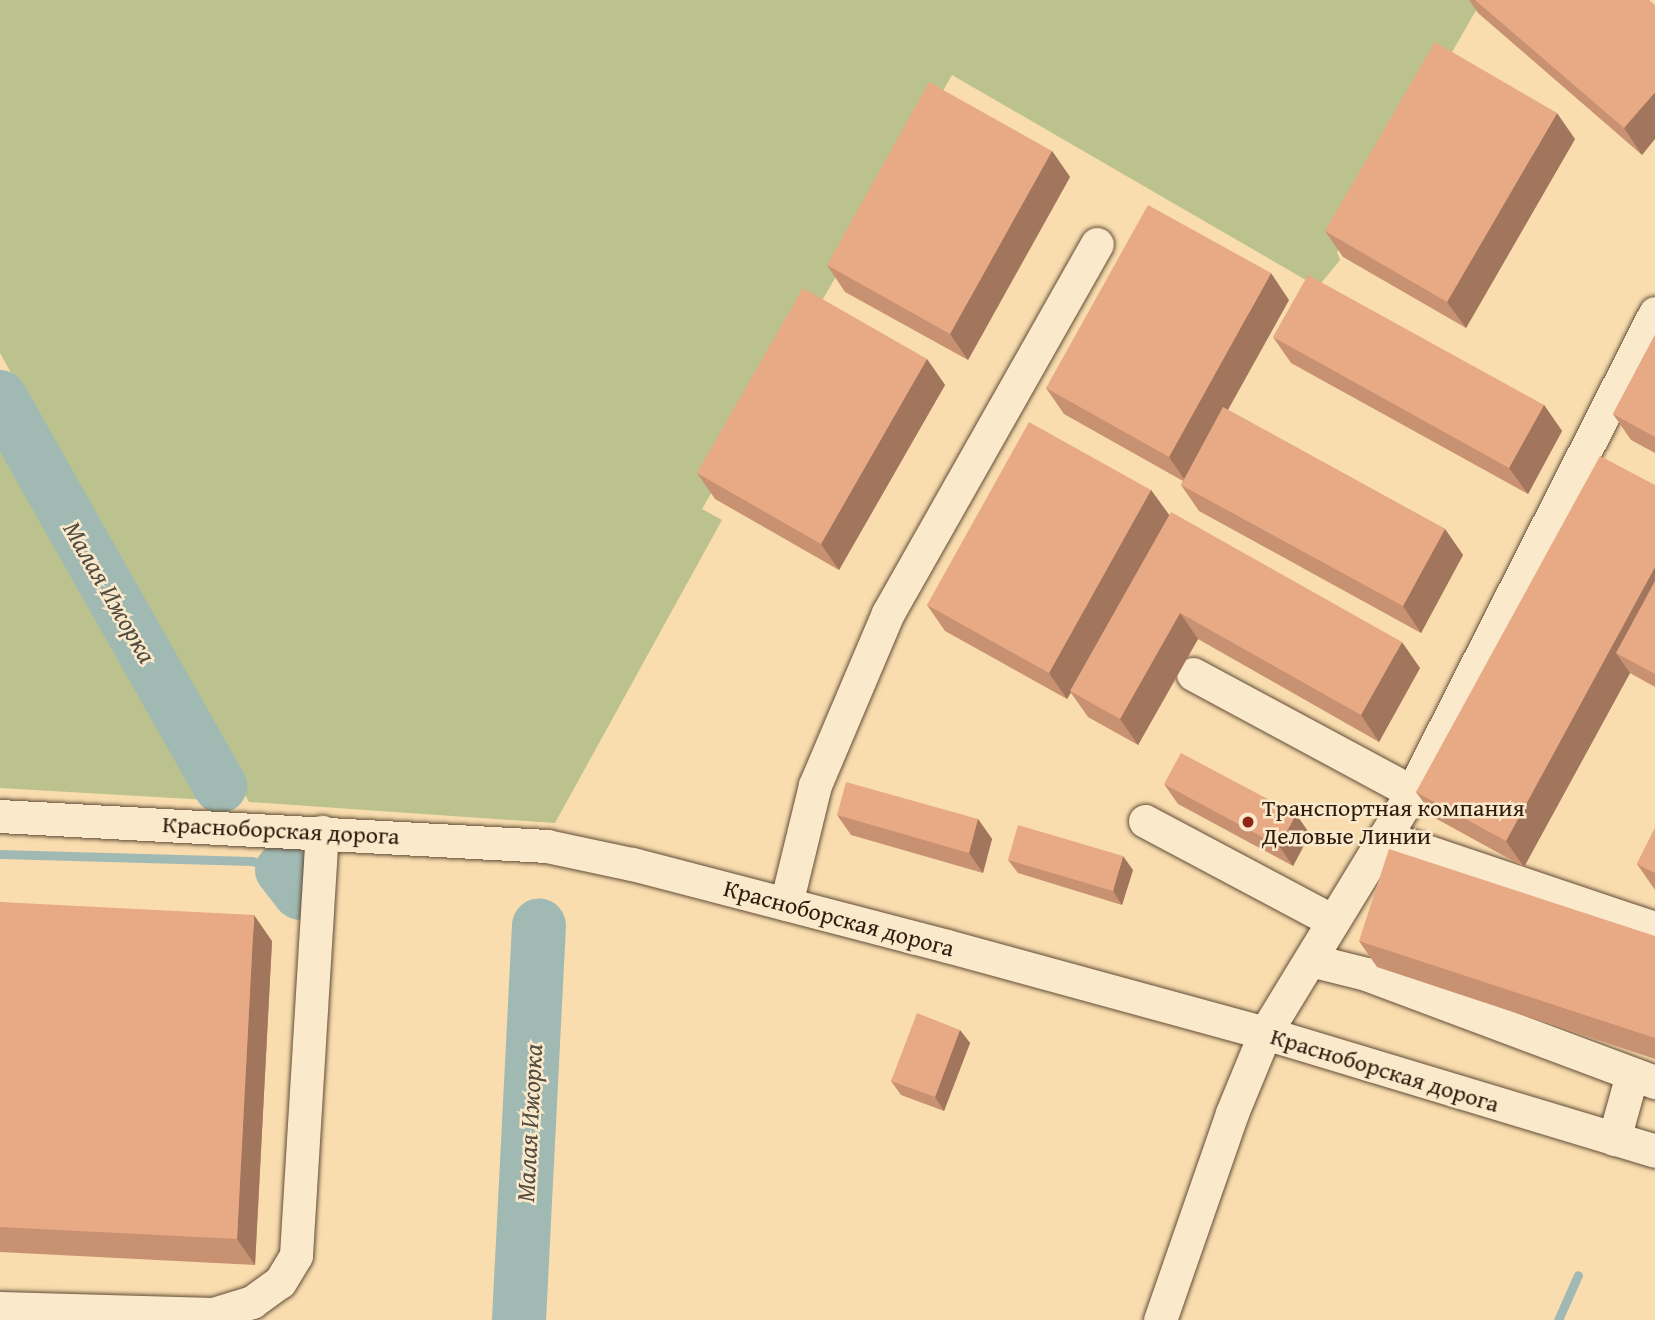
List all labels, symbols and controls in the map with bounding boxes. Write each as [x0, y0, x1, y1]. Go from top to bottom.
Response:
water label: Малая Ижорка [57, 516, 163, 668]
place label: Транспортная компания Деловые Линии [1262, 794, 1525, 850]
street label: Красноборская дорога [162, 809, 400, 851]
marker: Транспортная компания Деловые Линии [1240, 814, 1256, 830]
street label: Красноборская дорога [721, 873, 957, 963]
street label: Красноборская дорога [1267, 1022, 1503, 1118]
water label: Малая Ижорка [509, 1043, 549, 1203]

